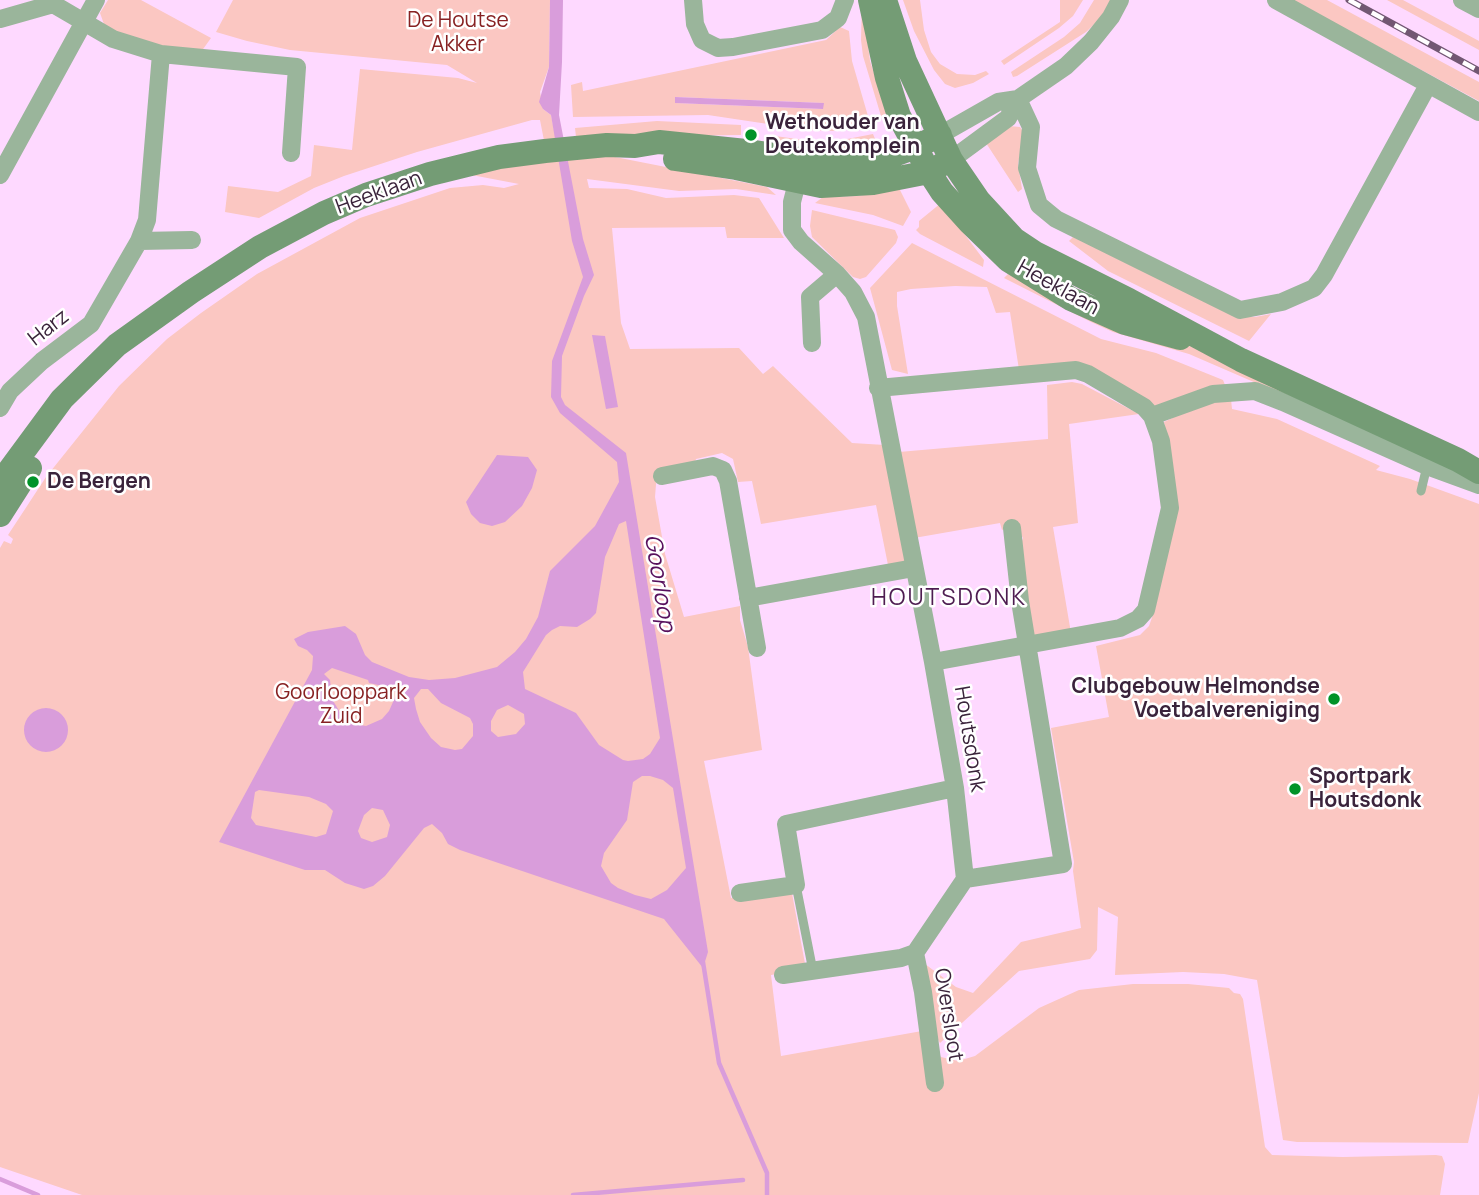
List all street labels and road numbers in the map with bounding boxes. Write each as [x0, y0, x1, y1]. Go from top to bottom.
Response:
street label: Heeklaan [332, 166, 426, 220]
street label: Heeklaan [1013, 255, 1103, 321]
street label: Harz [24, 304, 74, 352]
street label: Houtsdonk [948, 684, 990, 794]
street label: Oversloot [928, 967, 968, 1063]

